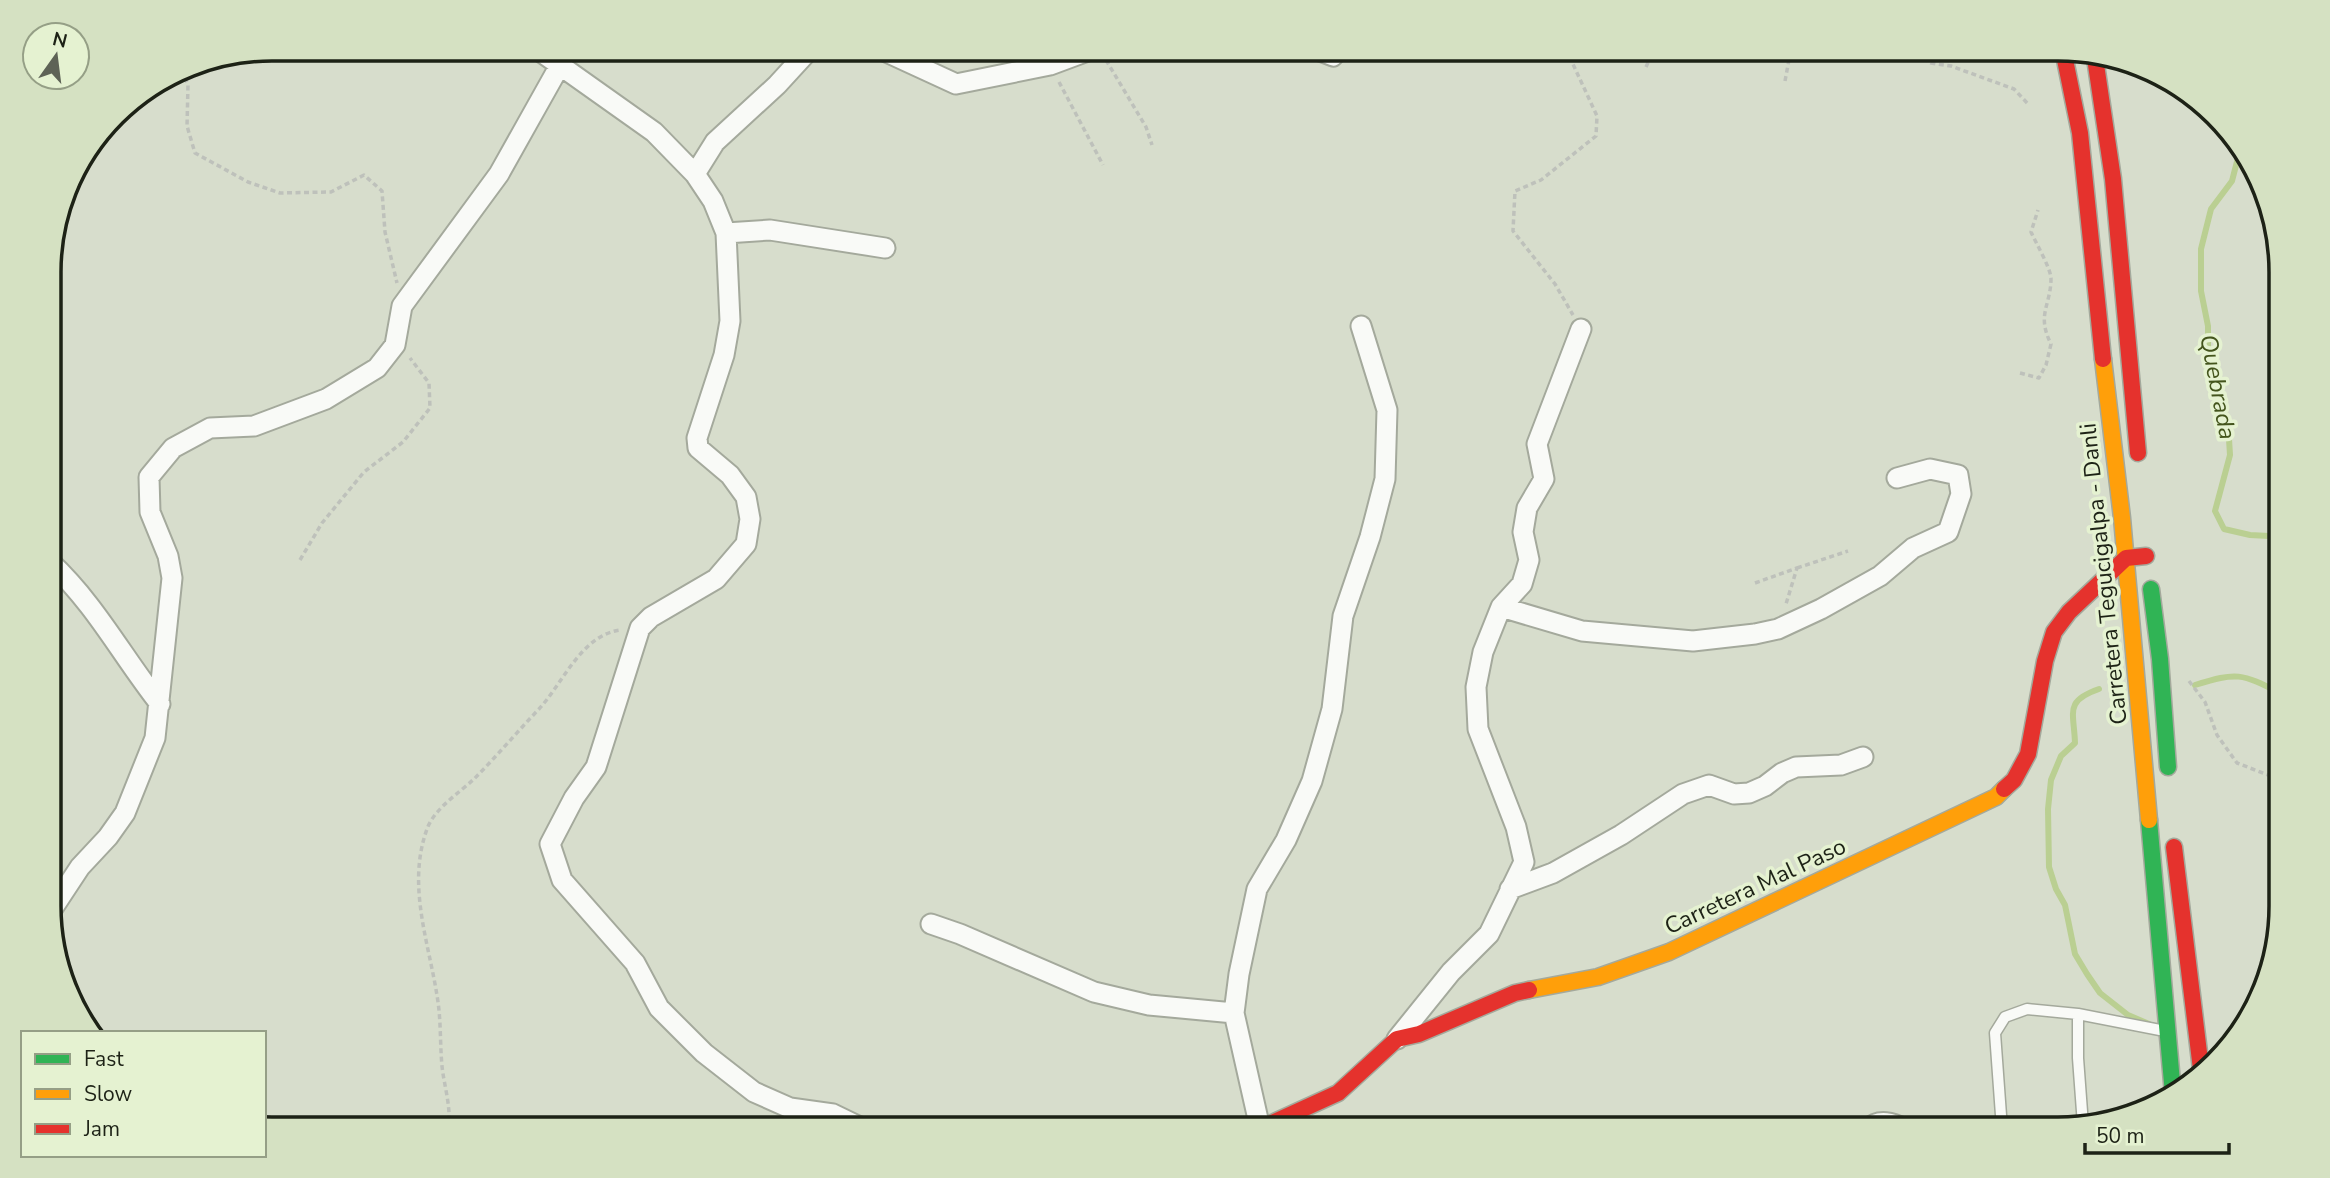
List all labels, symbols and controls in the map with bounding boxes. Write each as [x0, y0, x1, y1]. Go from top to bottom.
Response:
north arrow [21, 21, 91, 91]
text: N [50, 26, 70, 55]
water label: Quebrada [2192, 332, 2244, 442]
street label: Carretera Tegucigalpa - Danli [2072, 422, 2135, 726]
street label: Carretera Mal Paso [1659, 831, 1851, 942]
legend [21, 1031, 266, 1157]
text: Fast [84, 1045, 124, 1073]
text: Slow [84, 1080, 133, 1108]
scale bar [2085, 1112, 2228, 1156]
text: Jam [83, 1115, 120, 1143]
text: 50 m [2096, 1122, 2145, 1150]

